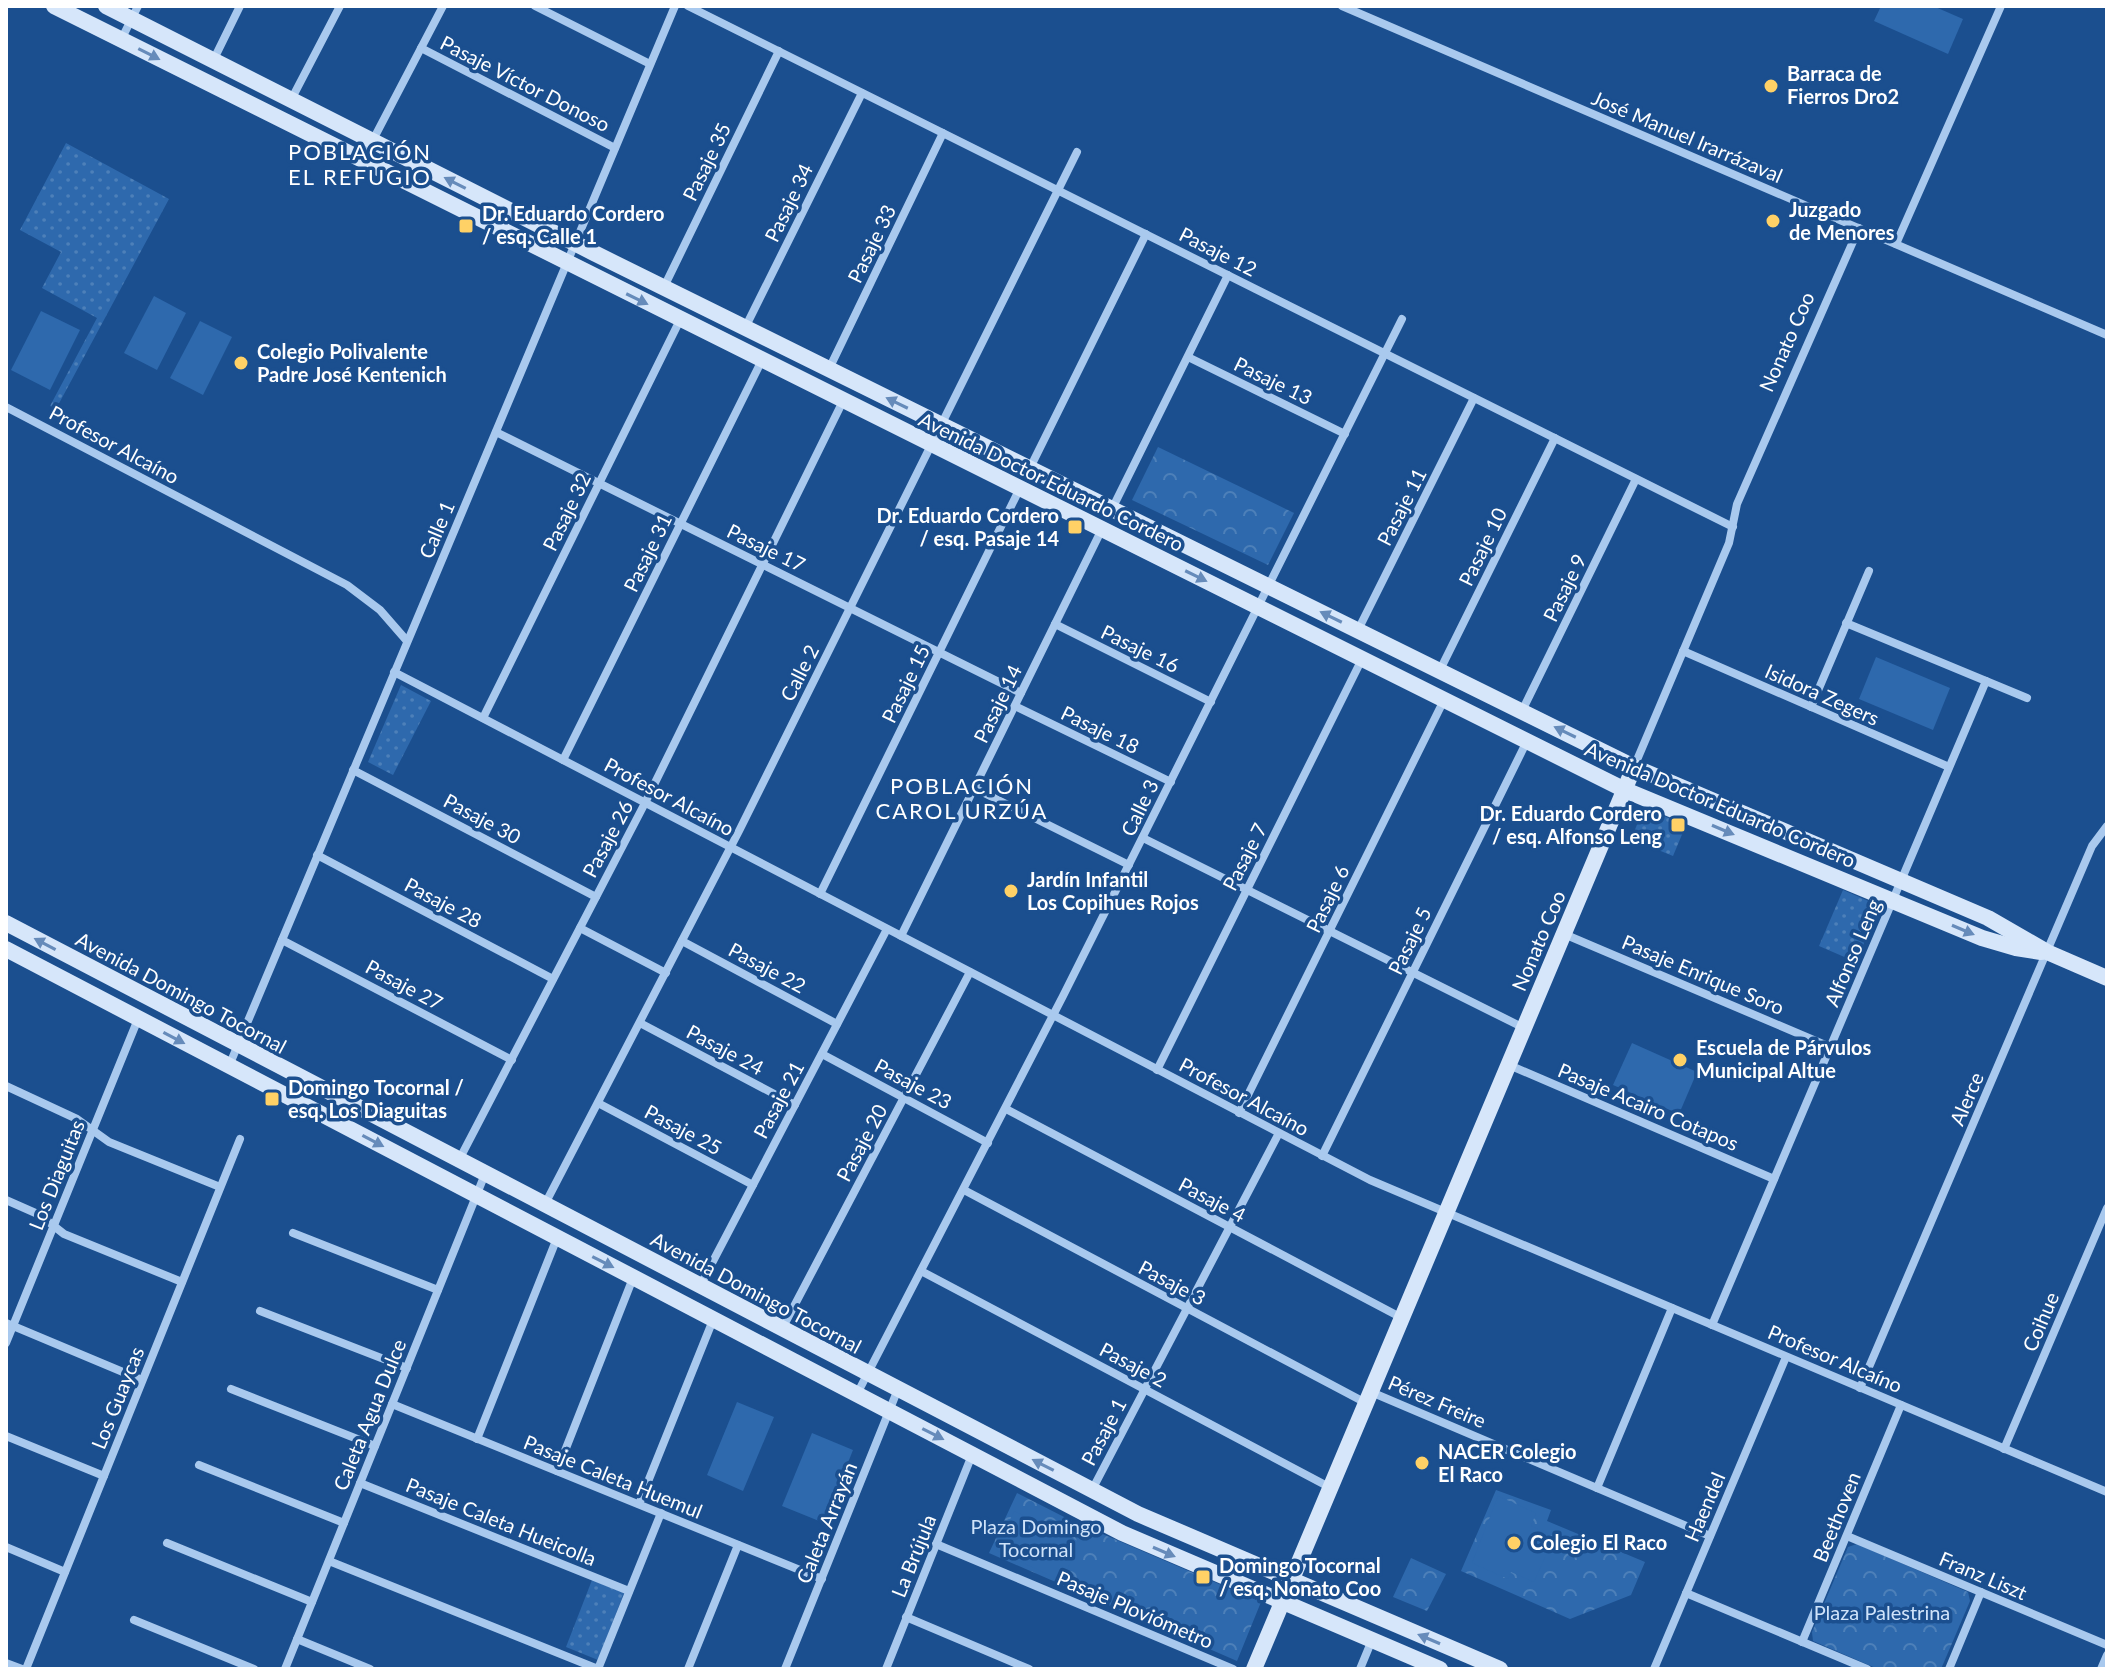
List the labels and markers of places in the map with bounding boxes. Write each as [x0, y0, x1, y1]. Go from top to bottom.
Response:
place label: Barraca de Fierros Dro2 [1787, 61, 1899, 108]
marker: Barraca de Fierros Dro2 [1762, 77, 1780, 95]
place label: Juzgado de Menores [1789, 197, 1895, 244]
place label: Dr. Eduardo Cordero / esq. Calle 1 [482, 201, 665, 248]
marker: Juzgado de Menores [1764, 212, 1782, 230]
marker: Dr. Eduardo Cordero / esq. Calle 1 [457, 217, 475, 235]
place label: Colegio Polivalente Padre José Kentenich [257, 339, 447, 386]
marker: Colegio Polivalente Padre José Kentenich [232, 354, 250, 372]
place label: Dr. Eduardo Cordero / esq. Pasaje 14 [876, 503, 1059, 550]
marker: Dr. Eduardo Cordero / esq. Pasaje 14 [1066, 518, 1084, 536]
place label: Dr. Eduardo Cordero / esq. Alfonso Leng [1479, 801, 1662, 848]
marker: Dr. Eduardo Cordero / esq. Alfonso Leng [1669, 816, 1687, 834]
place label: Jardín Infantil Los Copihues Rojos [1027, 867, 1199, 914]
marker: Jardín Infantil Los Copihues Rojos [1002, 882, 1020, 900]
place label: Escuela de Párvulos Municipal Altue [1696, 1035, 1872, 1082]
marker: Escuela de Párvulos Municipal Altue [1671, 1051, 1689, 1069]
place label: Domingo Tocornal / esq. Los Diaguitas [288, 1075, 464, 1122]
marker: Domingo Tocornal / esq. Los Diaguitas [263, 1090, 281, 1108]
place label: NACER Colegio El Raco [1438, 1439, 1577, 1486]
marker: NACER Colegio El Raco [1413, 1454, 1431, 1472]
place label: Colegio El Raco [1530, 1530, 1667, 1554]
marker: Colegio El Raco [1505, 1534, 1523, 1552]
place label: Domingo Tocornal / esq. Nonato Coo [1219, 1553, 1381, 1600]
marker: Domingo Tocornal / esq. Nonato Coo [1194, 1568, 1212, 1586]

